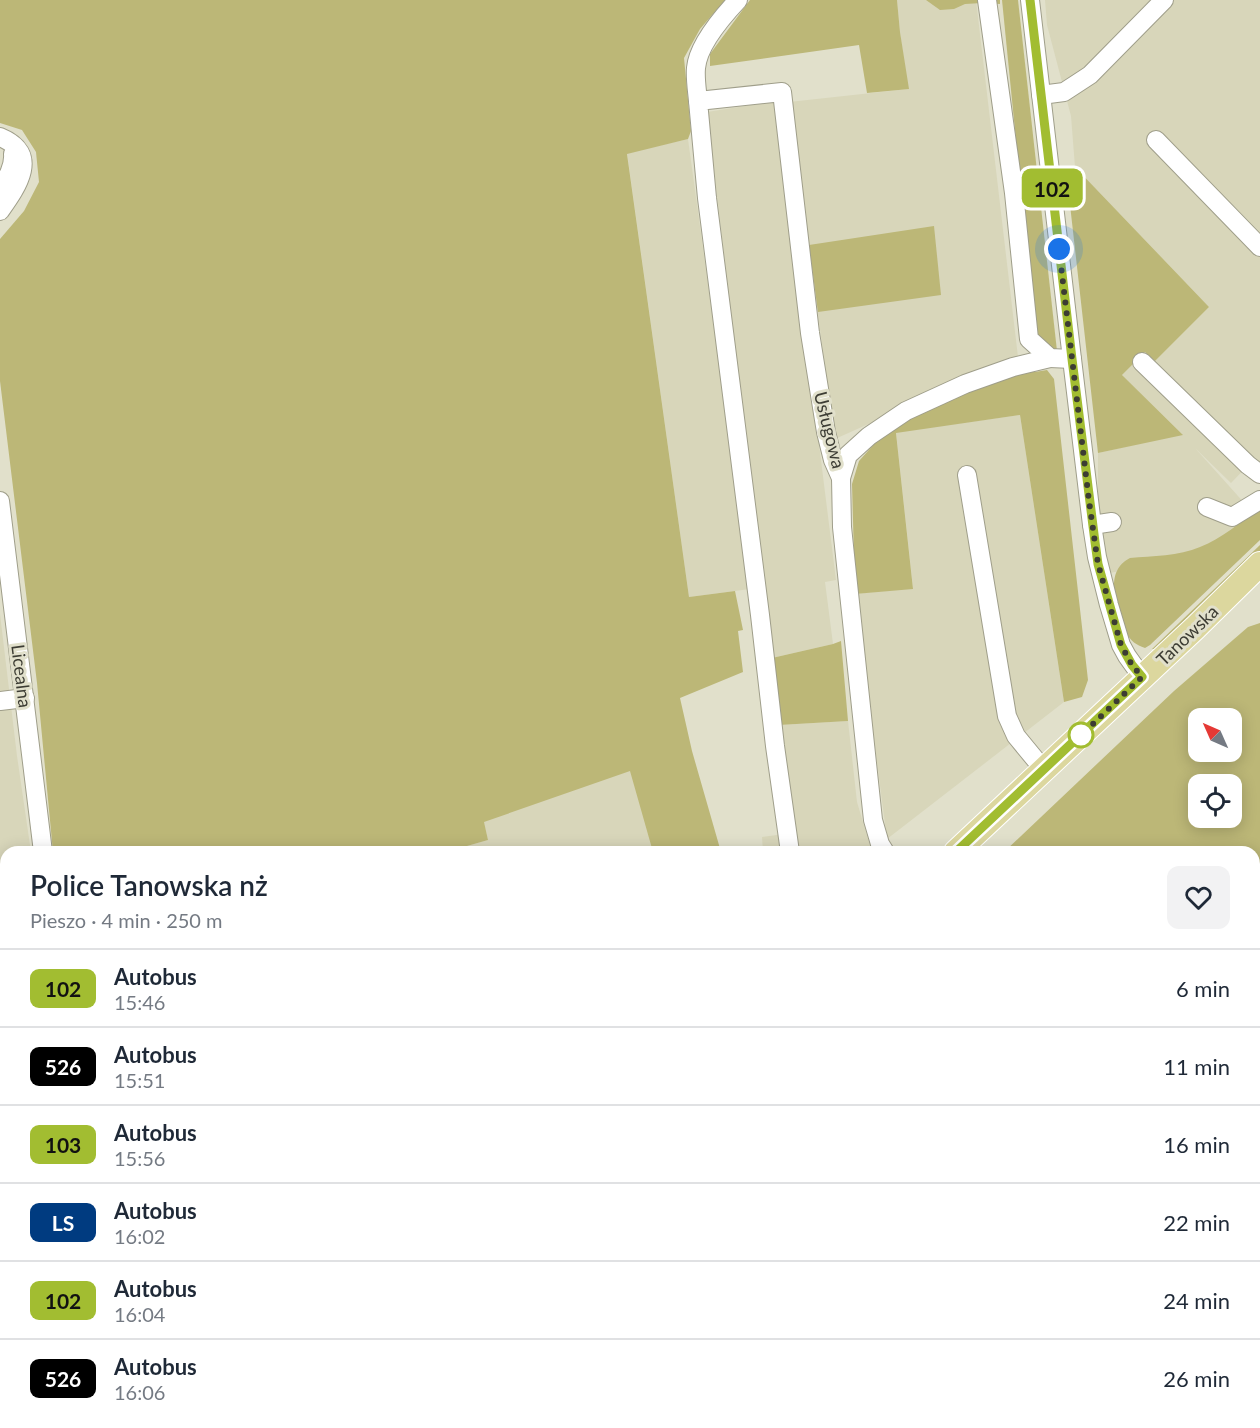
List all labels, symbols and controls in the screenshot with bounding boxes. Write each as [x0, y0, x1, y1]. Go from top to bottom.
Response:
line badge: 102 [1018, 168, 1086, 207]
text: 102 [1034, 176, 1070, 201]
your location [1044, 234, 1074, 264]
street label: Usługowa [810, 389, 850, 471]
street label: Tanowska [1151, 600, 1223, 670]
street label: Licealna [7, 643, 37, 709]
north arrow [1188, 708, 1242, 762]
map controls [1188, 708, 1242, 828]
unlabelled marker [1068, 722, 1094, 748]
button: locate [1188, 774, 1242, 828]
button: heart [1167, 866, 1230, 929]
text: Police Tanowska nż [30, 868, 268, 902]
text: Pieszo · 4 min · 250 m [30, 908, 223, 932]
text: Autobus [114, 963, 197, 990]
text: 6 min [1176, 975, 1230, 1002]
text: 102 [45, 976, 81, 1001]
text: 15:46 [114, 990, 165, 1014]
text: Autobus [114, 1041, 197, 1068]
text: 11 min [1163, 1053, 1230, 1080]
text: 526 [45, 1054, 81, 1079]
text: 15:51 [114, 1068, 165, 1092]
text: Autobus [114, 1119, 197, 1146]
text: 16 min [1163, 1131, 1230, 1158]
text: 103 [45, 1132, 81, 1157]
text: 15:56 [114, 1146, 165, 1170]
text: Autobus [114, 1197, 197, 1224]
text: 22 min [1163, 1209, 1230, 1236]
text: LS [52, 1210, 74, 1235]
text: 16:02 [114, 1224, 165, 1248]
text: Autobus [114, 1275, 197, 1302]
text: 24 min [1163, 1287, 1230, 1314]
text: 102 [45, 1288, 81, 1313]
text: 16:04 [114, 1302, 165, 1326]
text: Autobus [114, 1353, 197, 1380]
text: 26 min [1163, 1365, 1230, 1392]
text: 526 [45, 1366, 81, 1391]
text: 16:06 [114, 1380, 165, 1404]

